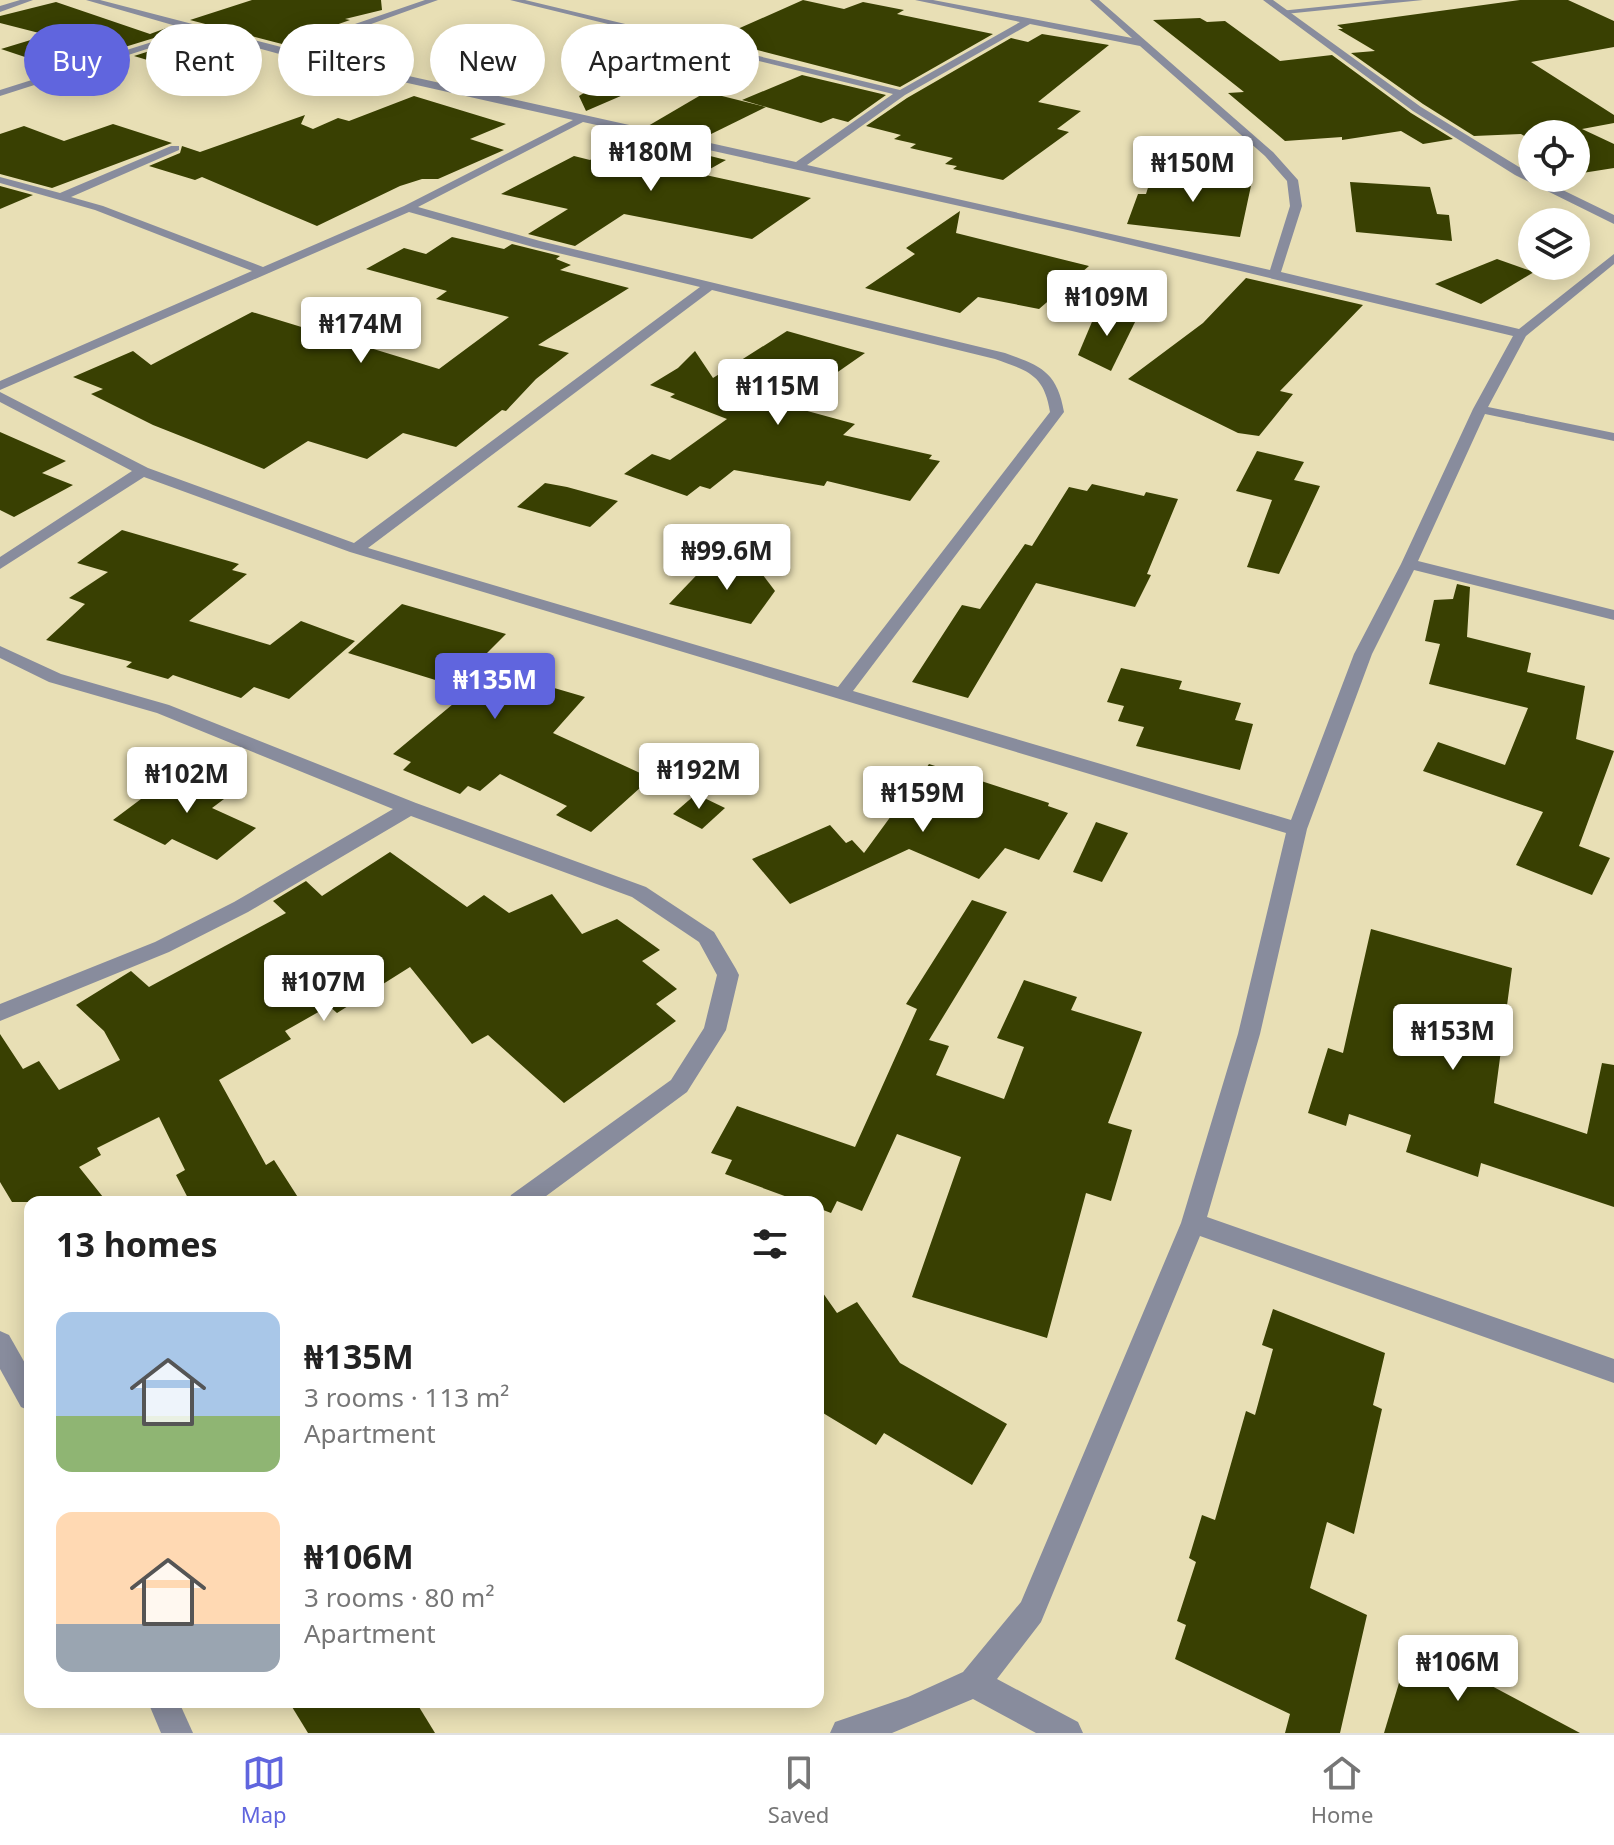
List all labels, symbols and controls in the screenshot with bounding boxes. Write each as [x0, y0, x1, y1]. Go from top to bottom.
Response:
chip: Buy [24, 24, 130, 96]
chip: Rent [146, 24, 262, 96]
chip: Filters [278, 24, 414, 96]
chip: New [430, 24, 545, 96]
chip: Apartment [561, 24, 759, 96]
map controls [1518, 120, 1590, 280]
button: locate [1518, 120, 1590, 192]
pin: ₦180M [595, 125, 707, 193]
text: ₦180M [609, 133, 693, 169]
pin: ₦150M [1137, 136, 1249, 204]
text: ₦150M [1151, 144, 1235, 180]
button: layers [1518, 208, 1590, 280]
pin: ₦109M [1051, 270, 1163, 338]
text: ₦109M [1065, 278, 1149, 314]
pin: ₦174M [305, 297, 417, 365]
text: ₦174M [319, 305, 403, 341]
pin: ₦115M [722, 359, 834, 427]
text: ₦115M [736, 367, 820, 403]
pin: ₦99.6M [662, 524, 792, 592]
text: ₦99.6M [681, 532, 773, 568]
pin: ₦135M [439, 653, 551, 721]
text: ₦135M [453, 661, 537, 697]
pin: ₦192M [643, 743, 755, 811]
pin: ₦102M [131, 747, 243, 815]
text: ₦192M [657, 751, 741, 787]
text: ₦102M [145, 755, 229, 791]
pin: ₦159M [867, 766, 979, 834]
text: ₦159M [881, 774, 965, 810]
pin: ₦107M [268, 955, 380, 1023]
text: ₦107M [282, 963, 366, 999]
pin: ₦153M [1397, 1004, 1509, 1072]
text: ₦153M [1411, 1012, 1495, 1048]
text: 13 homes [56, 1221, 218, 1267]
icon: filters [748, 1222, 792, 1266]
text: ₦135M [304, 1333, 414, 1379]
icon: home [120, 1344, 216, 1440]
text: 3 rooms · 113 m² [304, 1379, 509, 1415]
text: Apartment [304, 1415, 436, 1451]
text: ₦106M [304, 1533, 414, 1579]
icon: home [120, 1544, 216, 1640]
text: 3 rooms · 80 m² [304, 1579, 494, 1615]
text: Apartment [304, 1615, 436, 1651]
pin: ₦106M [1402, 1635, 1514, 1703]
text: ₦106M [1416, 1643, 1500, 1679]
tab: Map [241, 1751, 287, 1829]
tab: Saved [768, 1751, 829, 1829]
tab: Home [1311, 1751, 1373, 1829]

